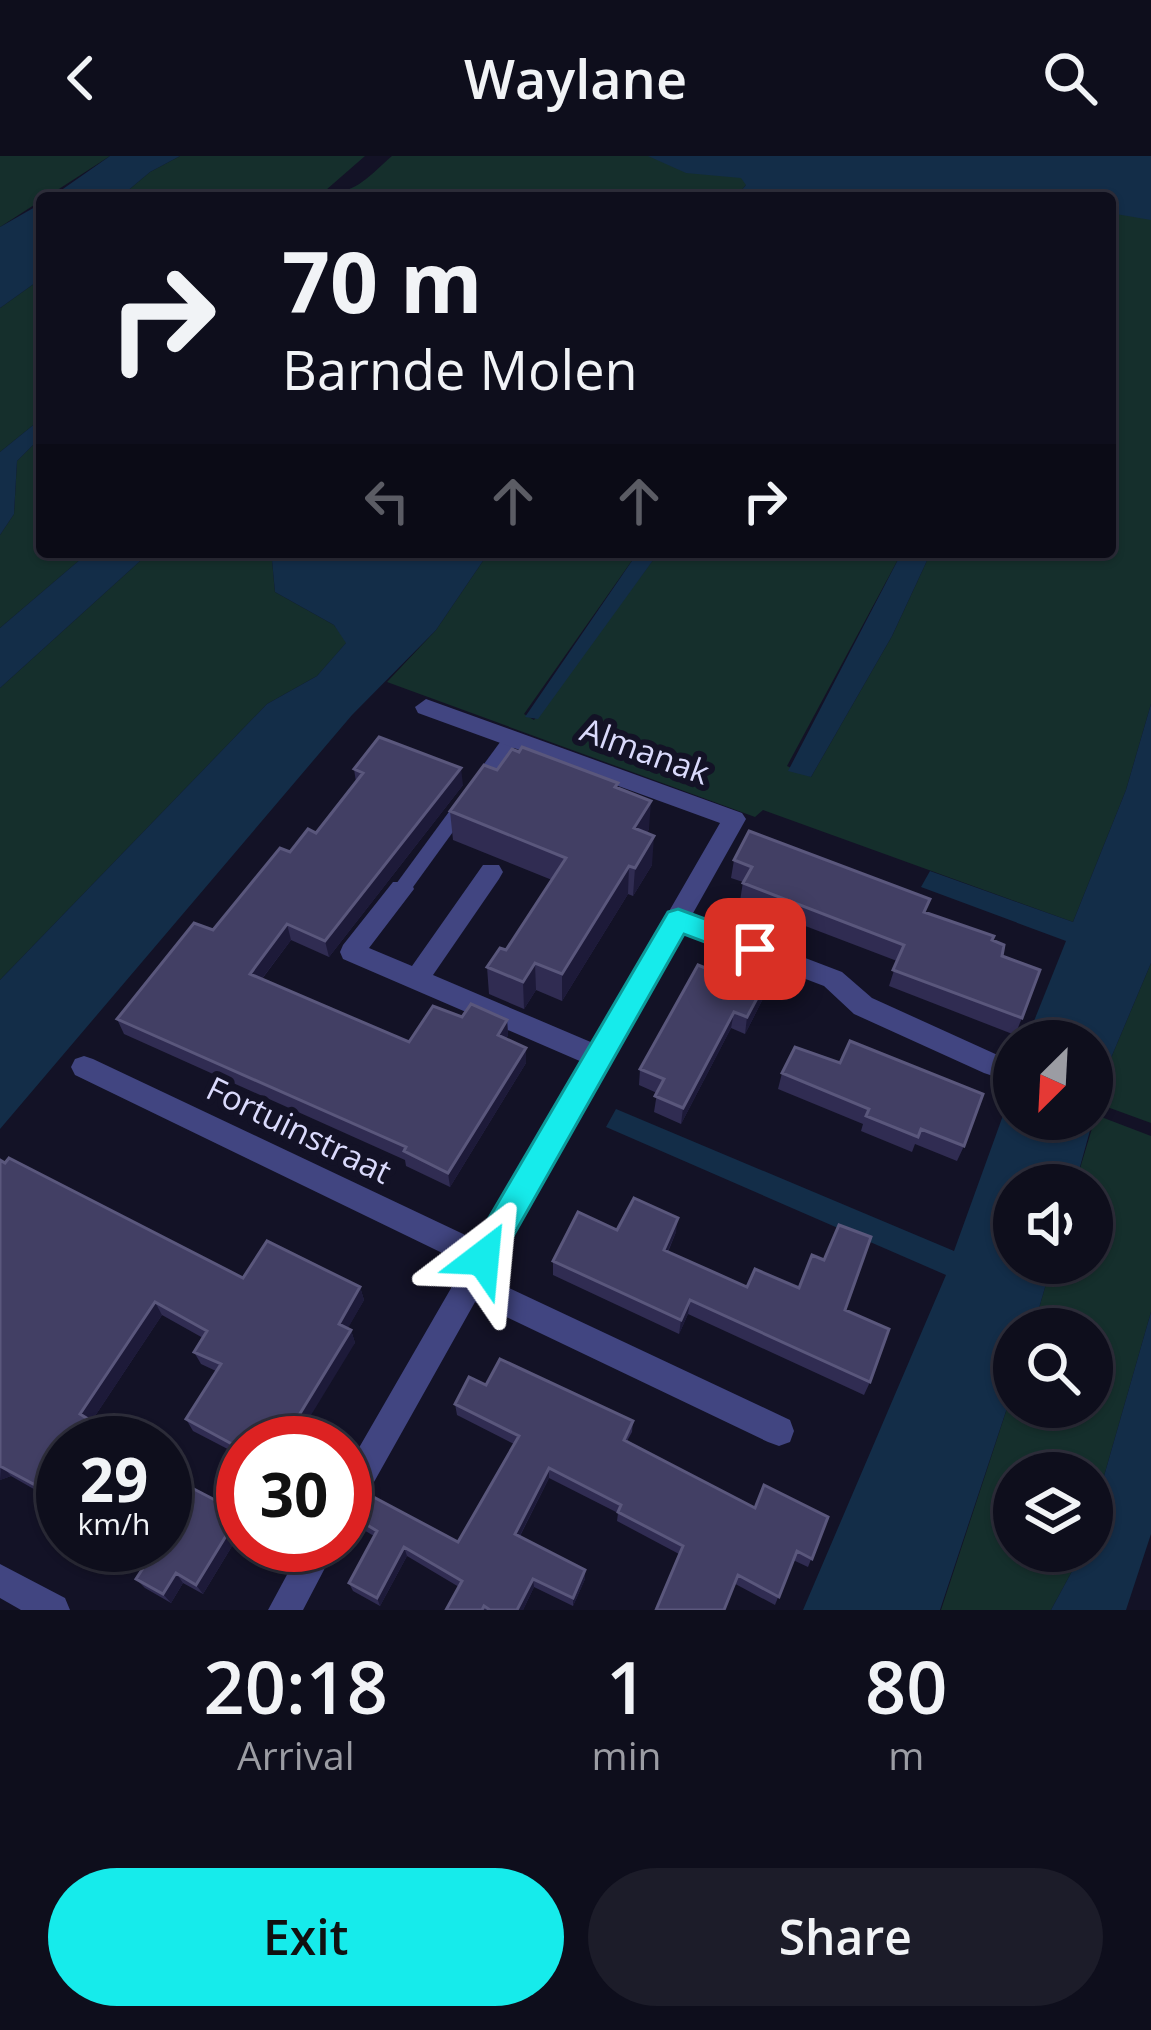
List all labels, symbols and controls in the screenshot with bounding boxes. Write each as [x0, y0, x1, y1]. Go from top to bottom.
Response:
text: Waylane [464, 41, 687, 115]
icon: back [48, 45, 114, 111]
icon: search [1037, 45, 1103, 111]
text: 70 m [282, 223, 482, 338]
icon: right [84, 240, 240, 396]
text: Barnde Molen [282, 332, 638, 406]
icon: left [354, 468, 420, 534]
icon: ahead [480, 468, 546, 534]
icon: ahead [606, 468, 672, 534]
icon: right [732, 468, 798, 534]
street label: Almanak [575, 706, 716, 795]
pin [704, 898, 806, 1000]
icon: arrive [722, 916, 788, 982]
north arrow [993, 1020, 1113, 1140]
map controls [993, 1020, 1113, 1572]
street label: Fortuinstraat [199, 1065, 399, 1194]
button: sound [993, 1164, 1113, 1284]
position arrow [420, 1195, 546, 1321]
button: search [993, 1308, 1113, 1428]
speed limit sign: 30 [216, 1416, 372, 1572]
text: 29 [80, 1438, 148, 1520]
button: layers [993, 1452, 1113, 1572]
text: km/h [78, 1503, 150, 1544]
text: 20:18 [204, 1637, 388, 1735]
text: 1 [606, 1637, 647, 1735]
text: 80 [865, 1637, 947, 1735]
text: Arrival [237, 1728, 354, 1781]
text: min [592, 1728, 661, 1781]
text: m [888, 1728, 924, 1781]
button: Exit [48, 1868, 564, 2006]
button: Share [588, 1868, 1103, 2006]

